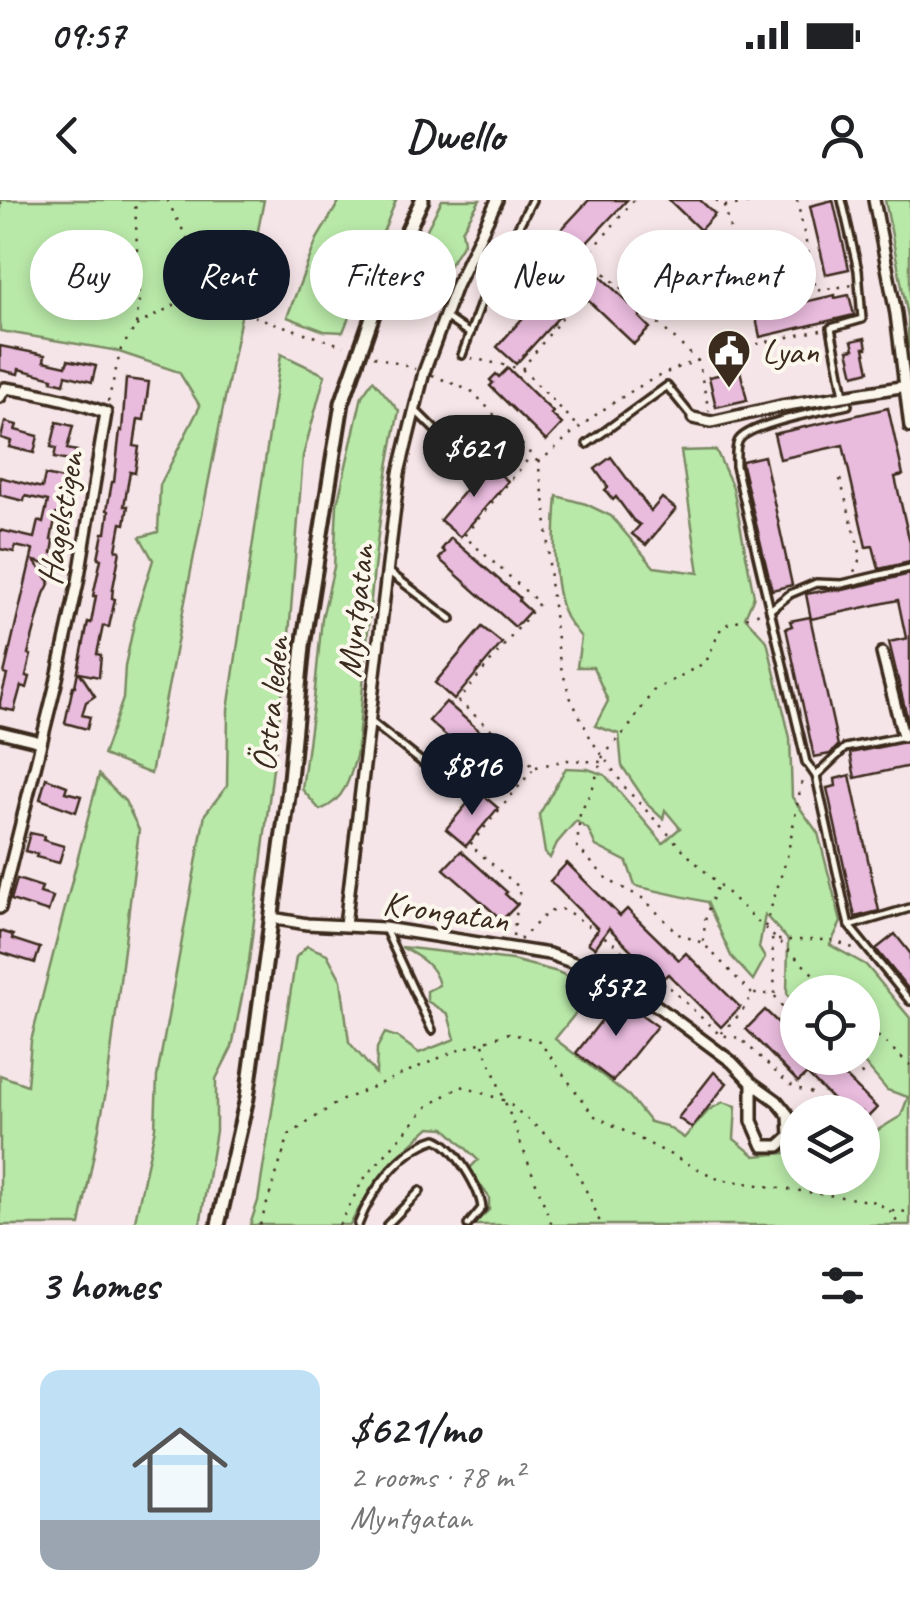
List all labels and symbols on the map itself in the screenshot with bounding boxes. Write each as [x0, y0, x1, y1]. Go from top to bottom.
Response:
public building icon: Lyan [706, 328, 752, 389]
place label: Lyan [762, 329, 819, 374]
pin: $621 [415, 415, 533, 500]
street label: Hagelstigen [27, 446, 95, 588]
street label: Myntgatan [326, 540, 385, 680]
street label: Östra leden [241, 632, 300, 774]
pin: $816 [413, 733, 531, 818]
street label: Krongatan [380, 880, 512, 943]
pin: $572 [557, 954, 675, 1039]

